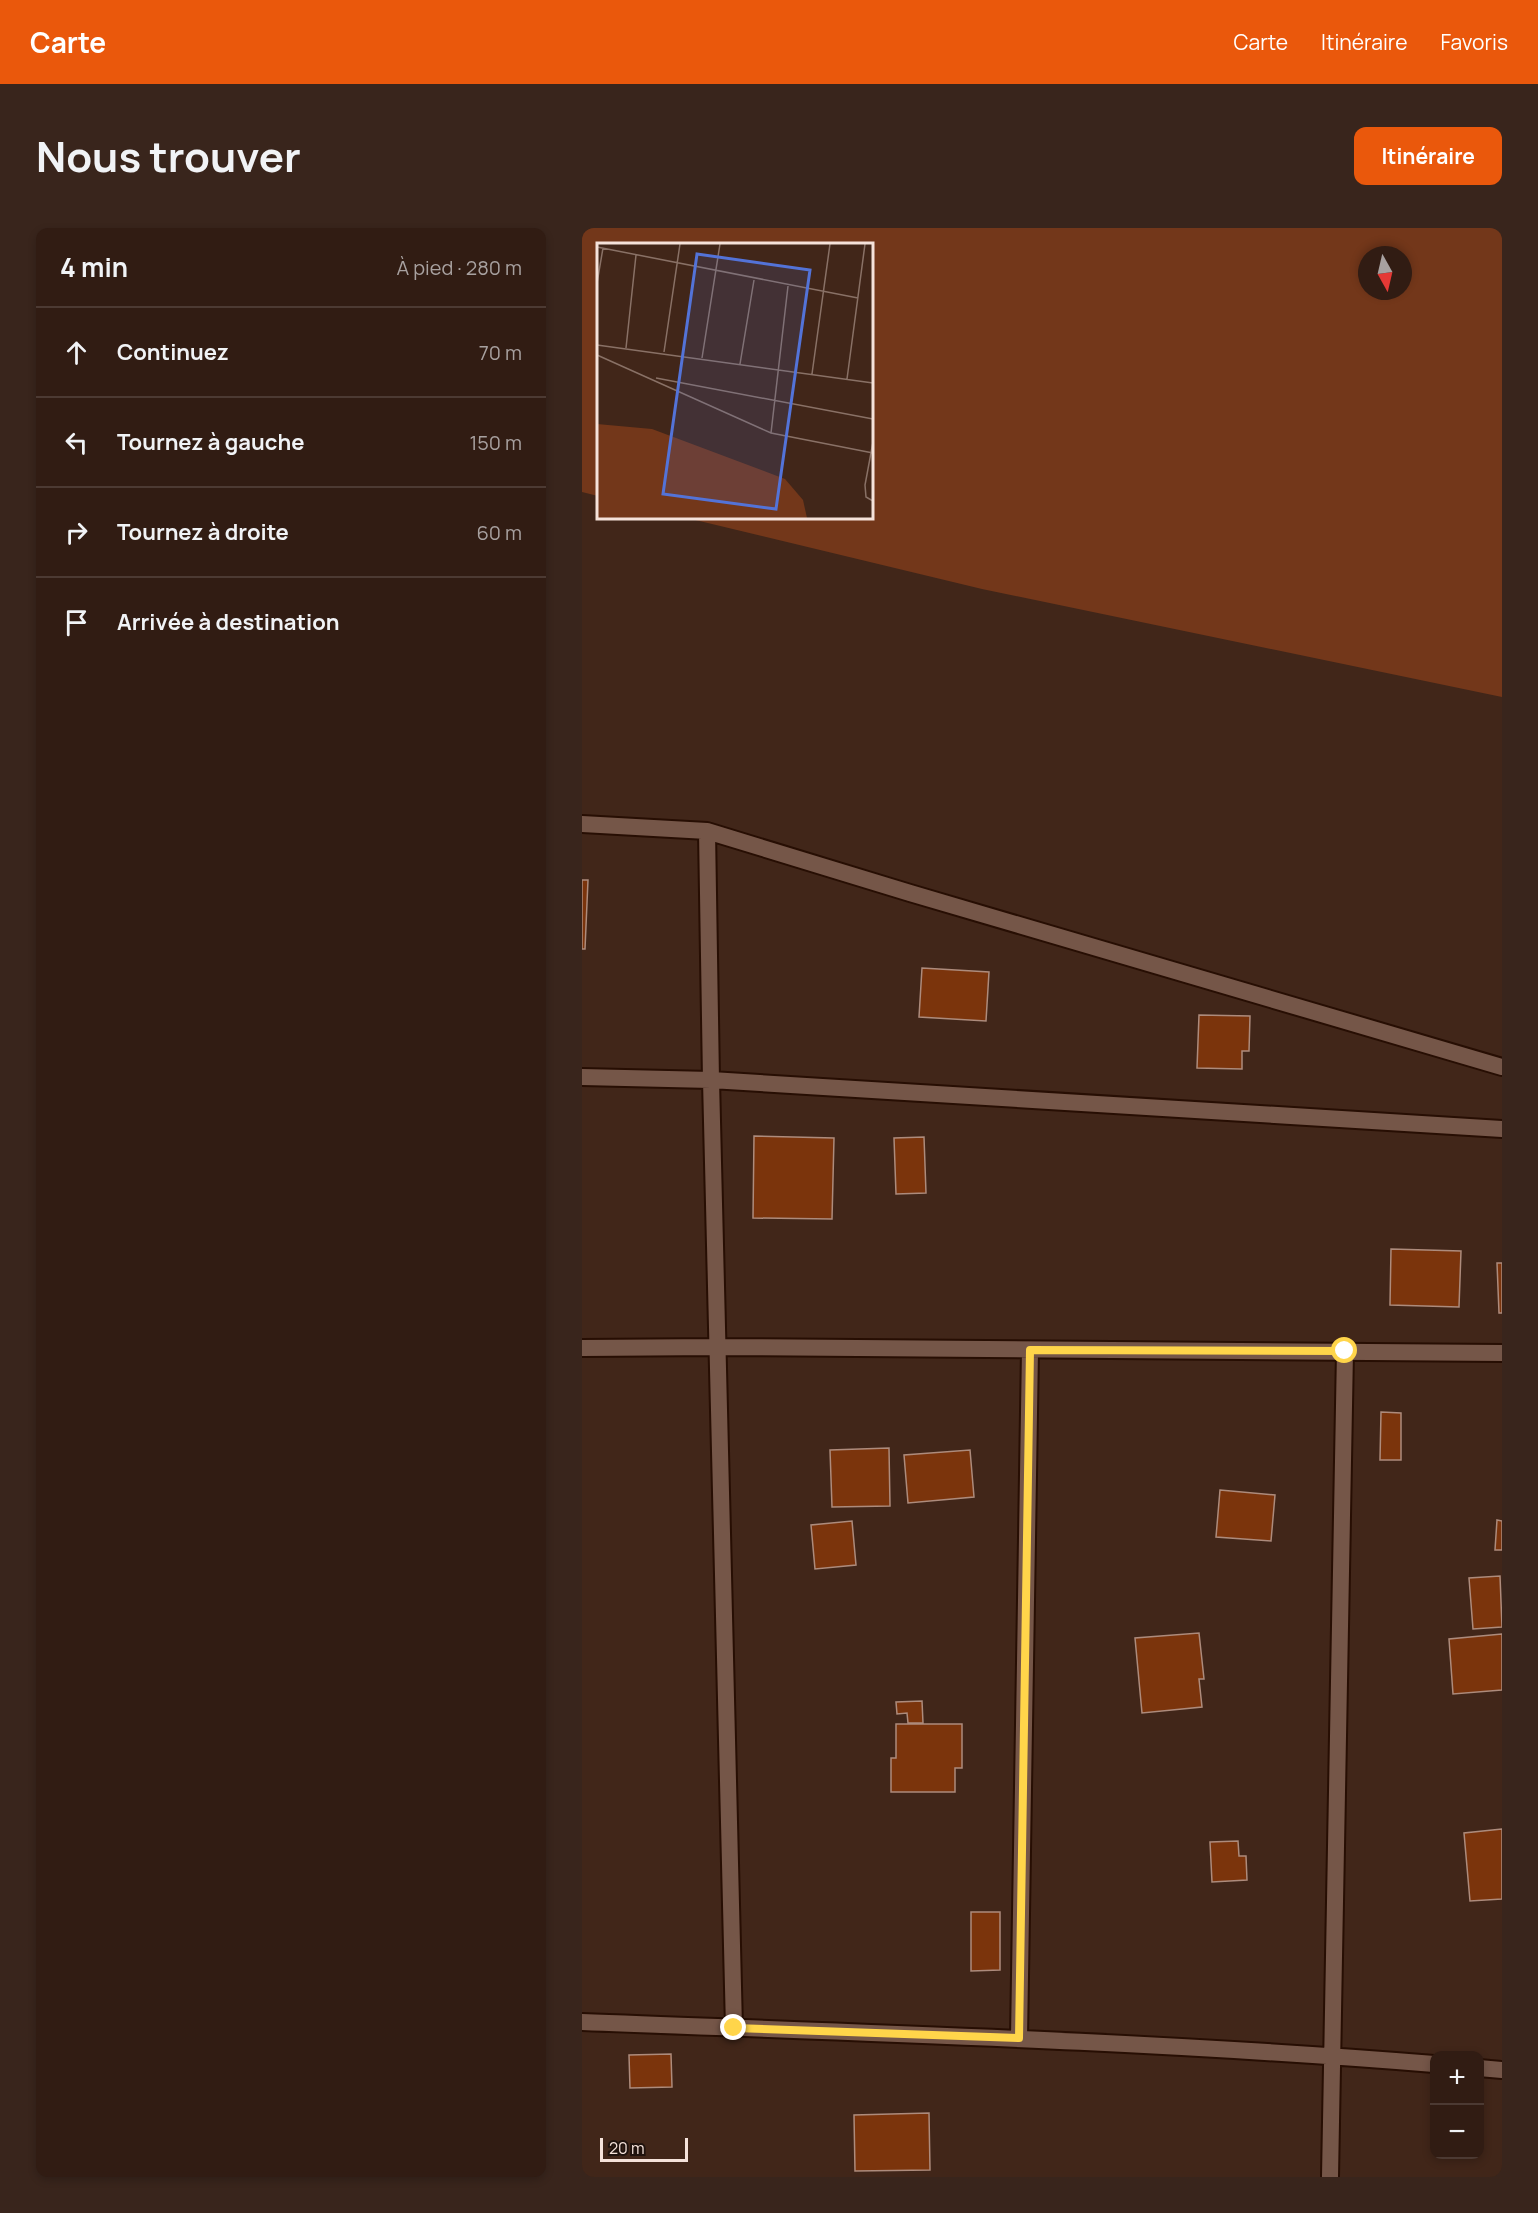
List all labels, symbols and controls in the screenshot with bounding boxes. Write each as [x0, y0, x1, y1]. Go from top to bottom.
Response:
text: Carte [30, 23, 106, 61]
text: Carte [1234, 28, 1288, 56]
text: Itinéraire [1321, 28, 1407, 56]
text: Favoris [1440, 28, 1508, 56]
text: Nous trouver [36, 127, 301, 185]
button: Itinéraire [1354, 127, 1502, 185]
inset map [597, 243, 873, 519]
north arrow [1358, 246, 1412, 300]
text: 4 min [60, 249, 128, 285]
text: À pied · 280 m [397, 254, 522, 281]
icon: ahead [60, 336, 93, 369]
text: Continuez [117, 337, 229, 367]
text: 70 m [479, 339, 522, 366]
icon: left [60, 426, 93, 459]
text: Tournez à gauche [117, 427, 304, 457]
text: 150 m [469, 429, 522, 456]
icon: right [60, 516, 93, 549]
text: Tournez à droite [117, 517, 289, 547]
text: 60 m [476, 519, 522, 546]
icon: arrive [60, 606, 93, 639]
text: Arrivée à destination [117, 607, 340, 637]
route start [1331, 1337, 1357, 1363]
route end [720, 2014, 746, 2040]
map controls [1430, 2051, 1484, 2159]
button: + [1430, 2051, 1484, 2105]
button: − [1430, 2105, 1484, 2159]
scale bar [600, 2135, 688, 2162]
text: 20 m [609, 2137, 645, 2159]

